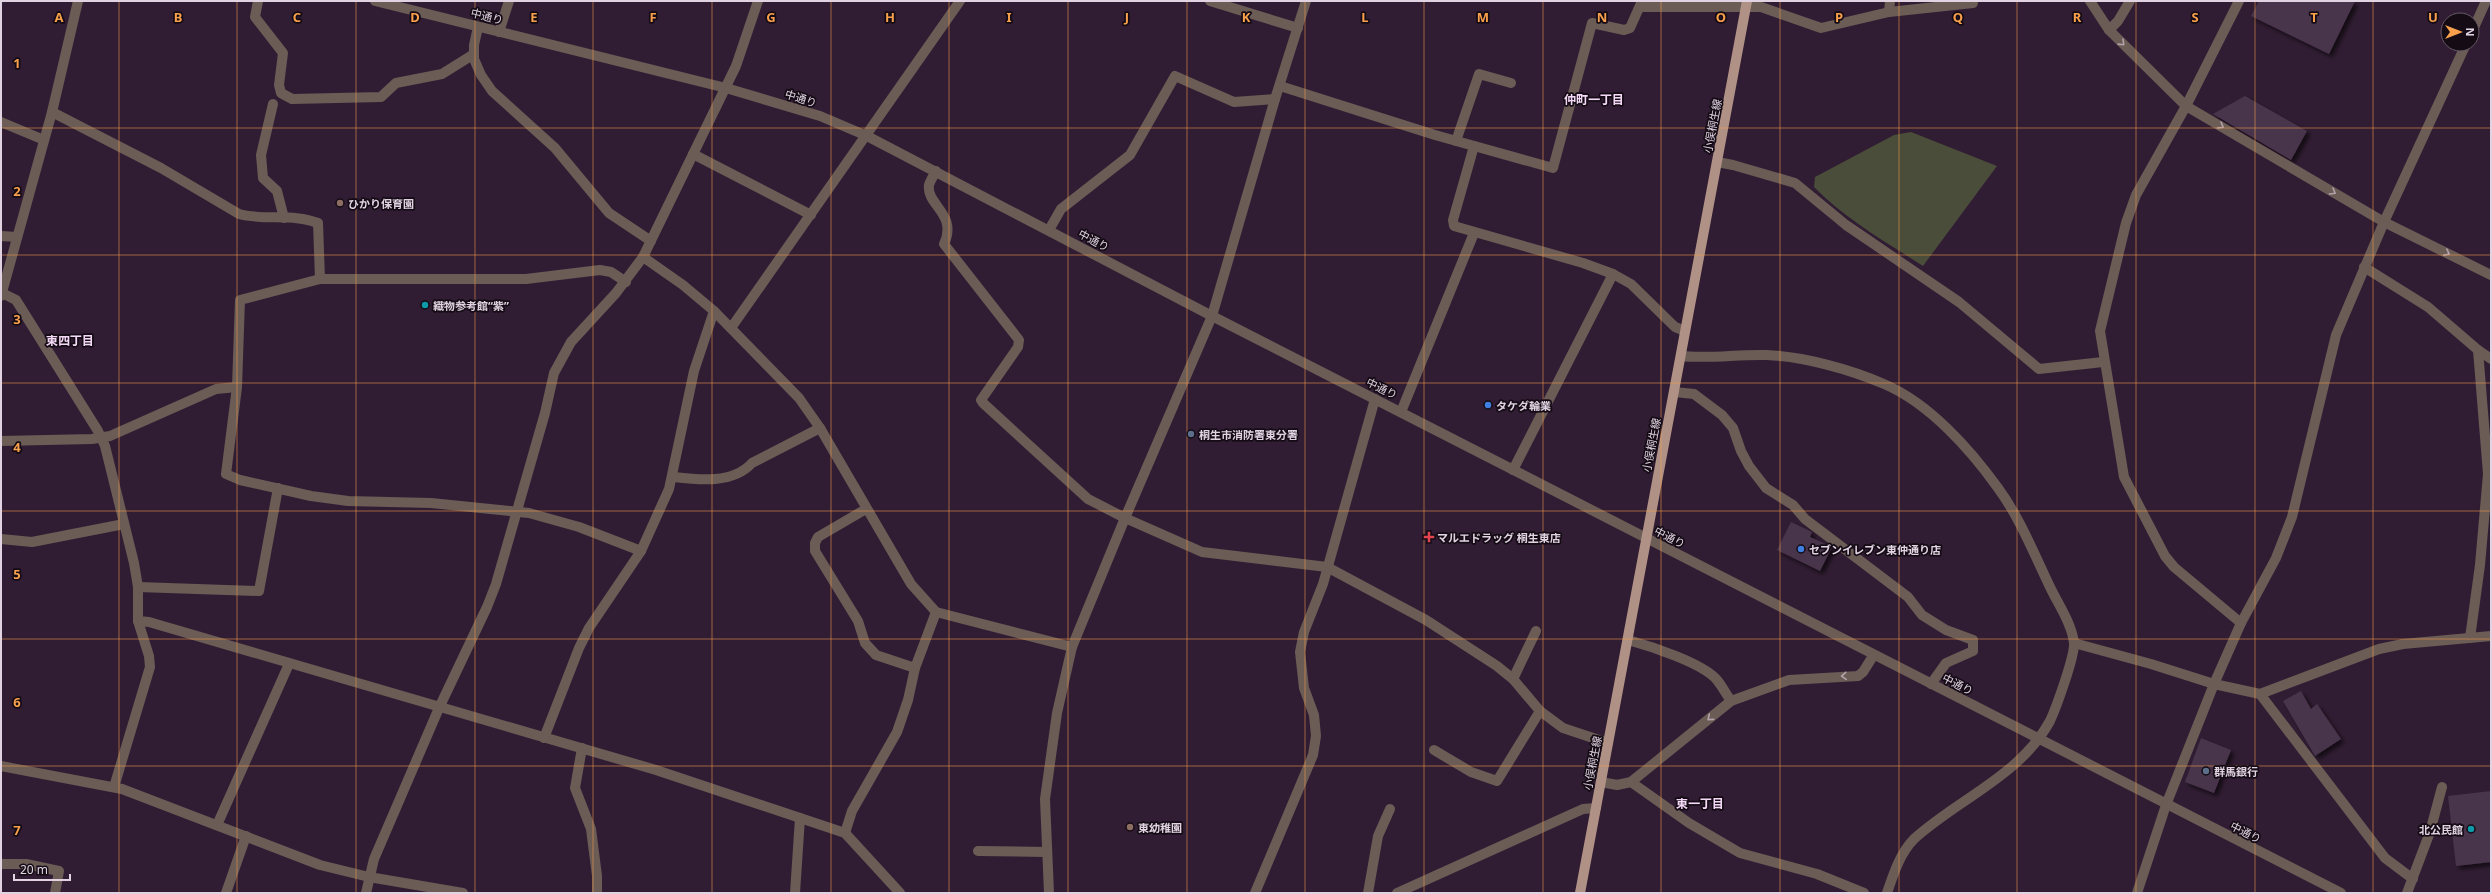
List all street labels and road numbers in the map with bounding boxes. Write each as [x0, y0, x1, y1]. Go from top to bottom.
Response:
street label: 中通り [469, 5, 505, 27]
street label: 中通り [783, 86, 819, 110]
street label: 小俣桐生線 [1699, 98, 1725, 154]
street label: 中通り [1076, 226, 1112, 254]
street label: 中通り [1364, 374, 1400, 402]
street label: 小俣桐生線 [1638, 417, 1664, 473]
street label: 中通り [1652, 523, 1688, 551]
street label: 中通り [1940, 670, 1976, 698]
street label: 小俣桐生線 [1579, 735, 1605, 791]
street label: 中通り [2228, 818, 2264, 846]

